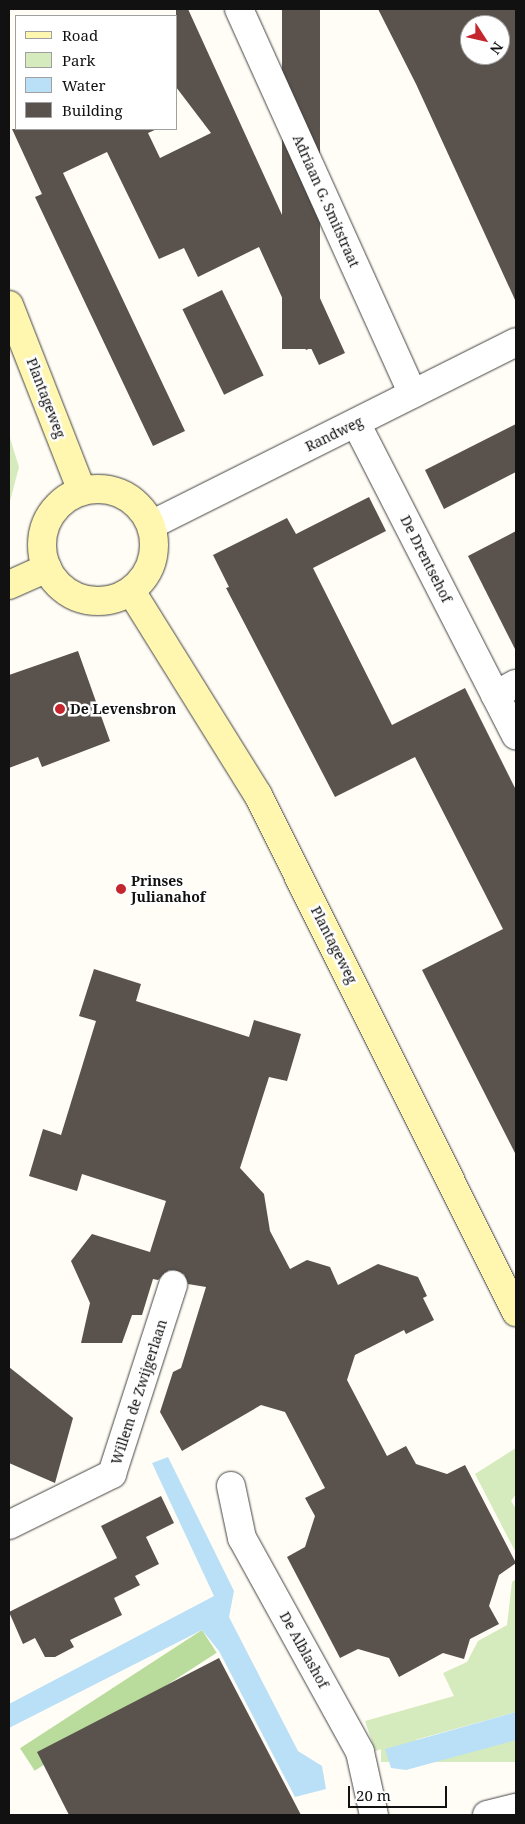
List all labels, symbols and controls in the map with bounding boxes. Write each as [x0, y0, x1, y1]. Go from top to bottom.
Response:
legend [15, 15, 178, 130]
north arrow [460, 15, 510, 65]
text: Road [62, 25, 98, 45]
text: N [486, 38, 508, 58]
text: Park [62, 50, 95, 70]
text: Water [62, 75, 105, 95]
text: Building [62, 100, 123, 120]
street label: Adriaan G. Smitstraat [289, 132, 363, 270]
street label: Plantageweg [23, 355, 69, 441]
street label: Randweg [303, 413, 365, 455]
street label: De Drentsehof [397, 513, 455, 605]
place label: De Levensbron [70, 701, 176, 717]
marker: De Levensbron [54, 703, 66, 715]
place label: Prinses Julianahof [131, 873, 206, 906]
marker: Prinses Julianahof [115, 883, 127, 895]
street label: Plantageweg [307, 903, 361, 987]
street label: Willem de Zwijgerlaan [108, 1317, 170, 1467]
street label: De Alblashof [276, 1609, 332, 1691]
scale bar [350, 1776, 449, 1808]
text: 20 m [356, 1785, 391, 1805]

